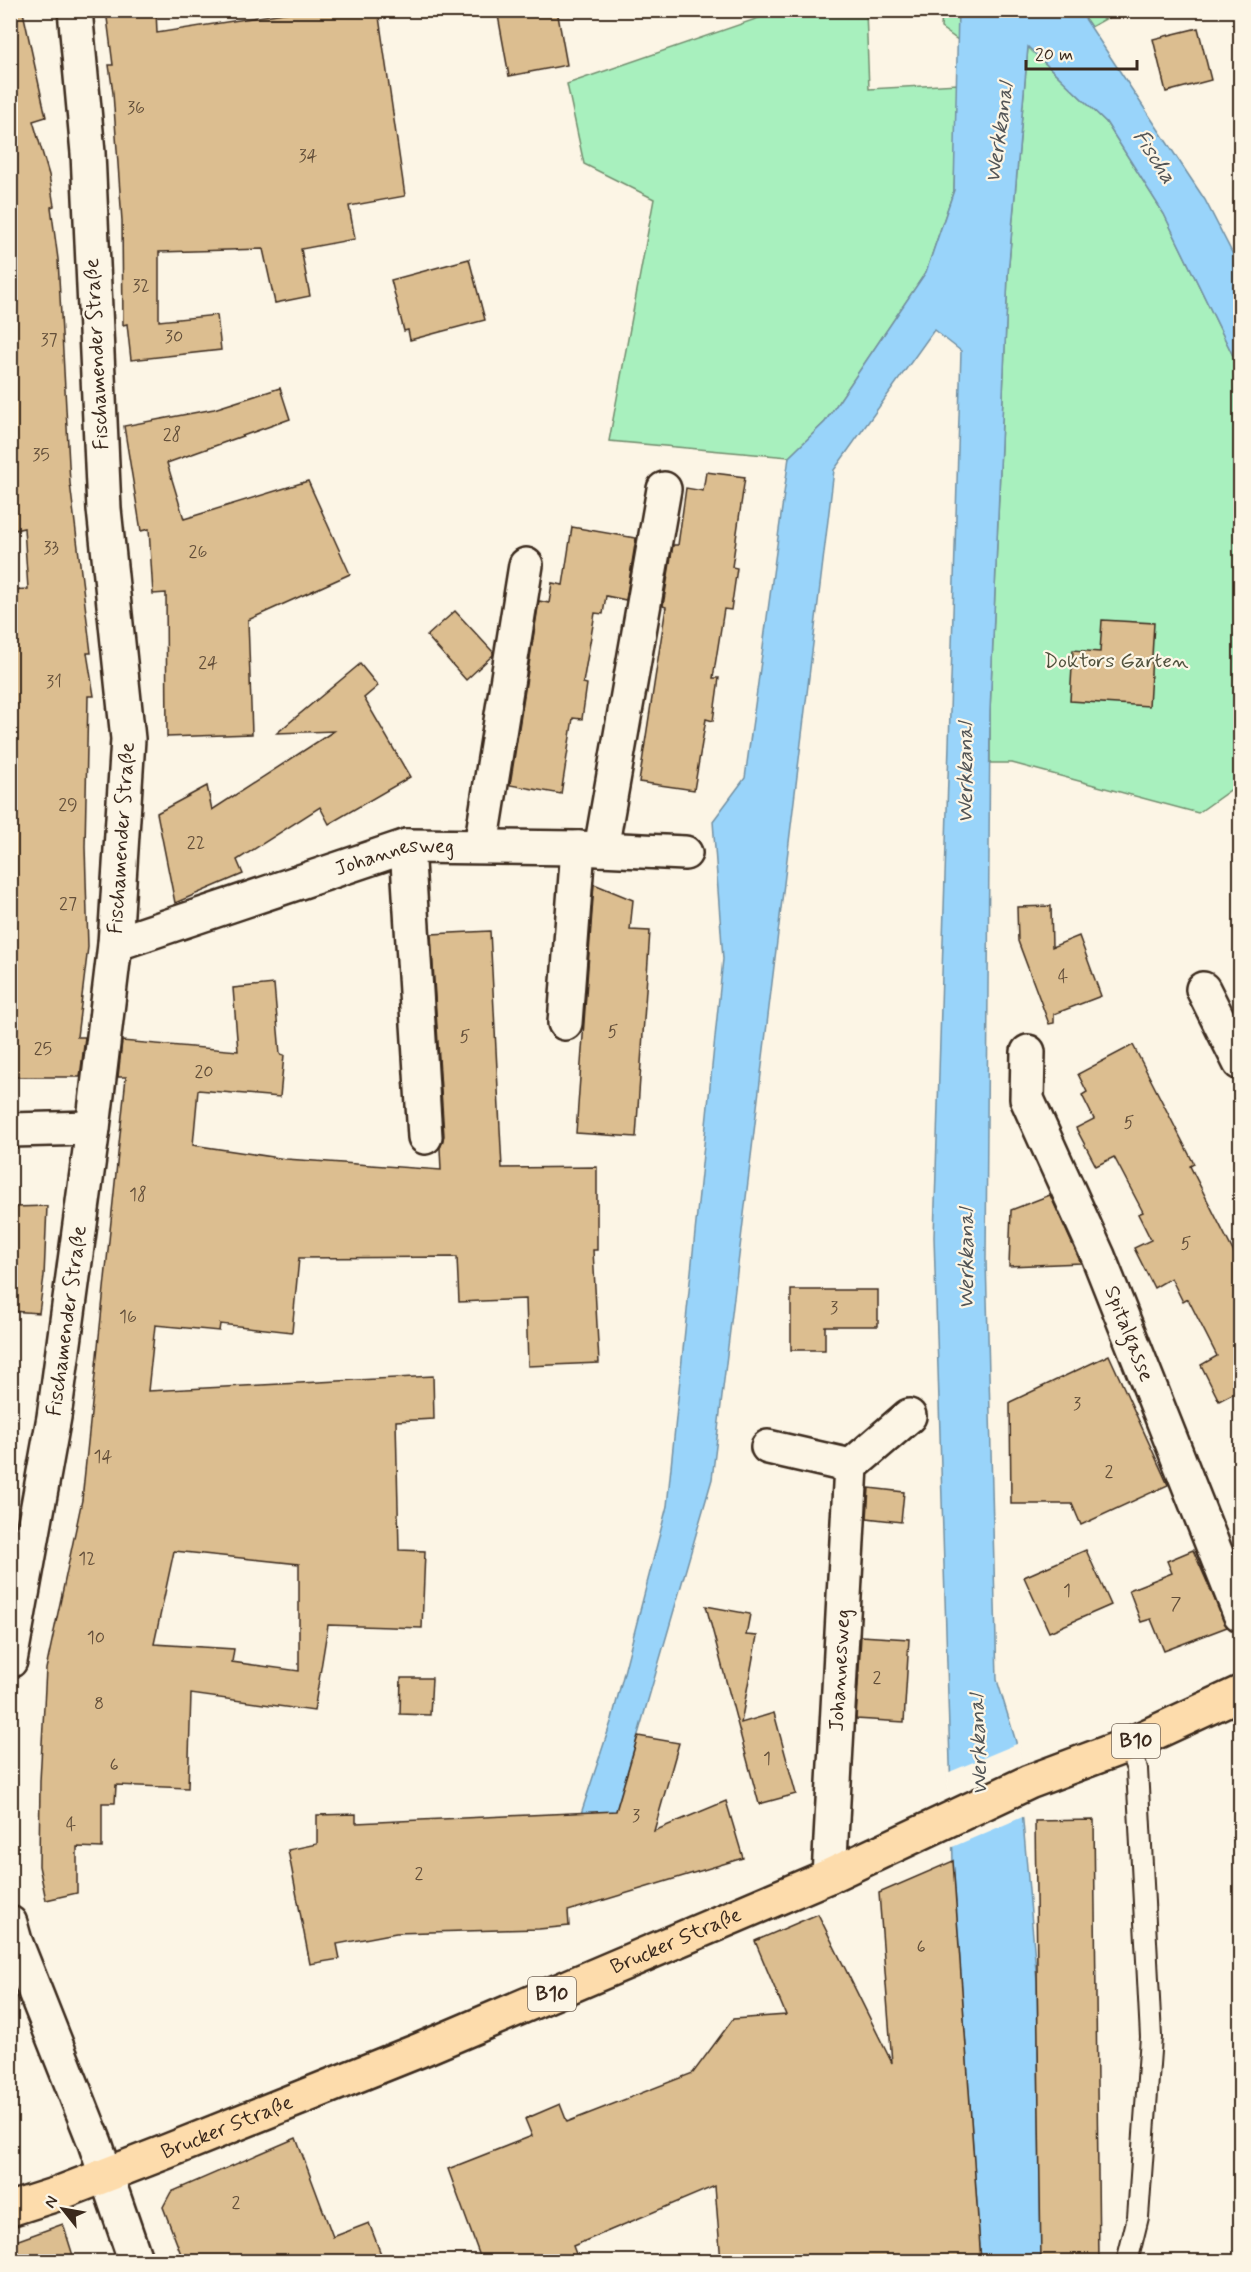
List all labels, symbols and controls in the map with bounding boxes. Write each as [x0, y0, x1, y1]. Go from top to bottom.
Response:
scale bar [1026, 33, 1137, 71]
text: 20 m [1035, 43, 1073, 67]
water label: Werkkanal [979, 78, 1021, 185]
house number: 36 [127, 96, 145, 120]
water label: Fischa [1126, 125, 1182, 189]
house number: 34 [298, 144, 318, 168]
street label: Fischamender Straße [78, 257, 116, 451]
house number: 32 [132, 274, 150, 298]
house number: 30 [165, 325, 183, 349]
house number: 37 [40, 328, 58, 352]
house number: 28 [163, 423, 181, 447]
house number: 35 [32, 443, 50, 467]
house number: 33 [43, 536, 59, 560]
house number: 26 [189, 540, 207, 564]
park label: Doktors Garten [1044, 647, 1189, 675]
house number: 24 [198, 651, 218, 675]
house number: 31 [46, 670, 62, 694]
water label: Werkkanal [952, 720, 980, 824]
street label: Fischamender Straße [102, 741, 142, 935]
house number: 29 [58, 793, 78, 817]
house number: 22 [187, 831, 205, 855]
street label: Johannesweg [331, 832, 454, 883]
house number: 27 [59, 892, 77, 916]
house number: 4 [1058, 965, 1068, 989]
house number: 5 [608, 1020, 619, 1044]
house number: 5 [460, 1025, 471, 1049]
house number: 25 [34, 1037, 52, 1061]
house number: 20 [194, 1060, 214, 1084]
house number: 5 [1124, 1111, 1135, 1135]
house number: 18 [129, 1183, 147, 1207]
water label: Werkkanal [953, 1206, 981, 1310]
street label: Fischamender Straße [40, 1224, 94, 1418]
house number: 5 [1181, 1232, 1192, 1256]
street label: Spitalgasse [1097, 1282, 1160, 1386]
house number: 3 [830, 1296, 838, 1320]
house number: 16 [119, 1305, 137, 1329]
house number: 3 [1073, 1392, 1081, 1416]
house number: 14 [94, 1445, 113, 1469]
house number: 2 [1105, 1460, 1114, 1484]
house number: 12 [78, 1547, 96, 1571]
house number: 1 [1063, 1579, 1071, 1603]
house number: 7 [1171, 1592, 1182, 1616]
street label: Johannesweg [823, 1608, 857, 1732]
house number: 10 [87, 1626, 105, 1650]
house number: 2 [873, 1666, 882, 1690]
water label: Werkkanal [963, 1691, 995, 1796]
house number: 8 [94, 1692, 104, 1716]
road number: B10 [1112, 1724, 1160, 1758]
house number: 1 [763, 1747, 771, 1771]
house number: 6 [109, 1753, 119, 1777]
house number: 3 [632, 1804, 640, 1828]
house number: 4 [66, 1813, 76, 1837]
house number: 2 [415, 1862, 424, 1886]
street label: Brucker Straße [606, 1901, 746, 1981]
house number: 6 [916, 1935, 926, 1959]
road number: B10 [528, 1977, 576, 2011]
street label: Brucker Straße [157, 2088, 297, 2166]
north arrow [33, 2179, 93, 2239]
house number: 2 [232, 2191, 241, 2215]
text: N [40, 2192, 63, 2212]

